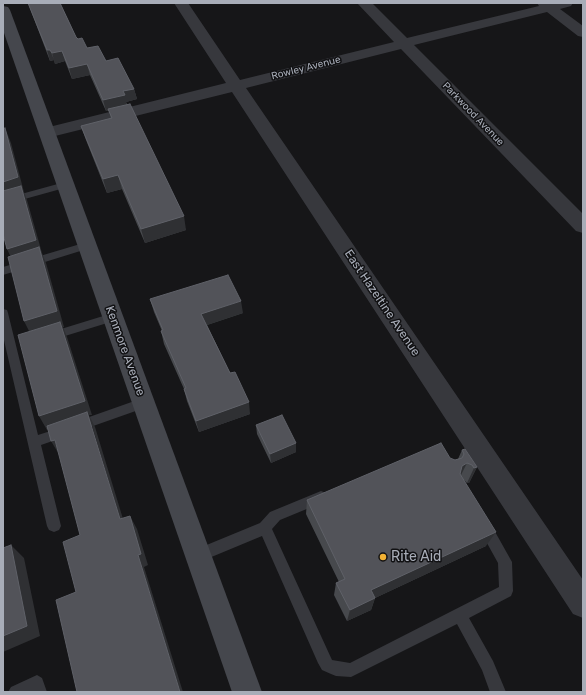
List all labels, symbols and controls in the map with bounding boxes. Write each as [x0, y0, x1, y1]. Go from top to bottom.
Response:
street label: Rowley Avenue [270, 54, 342, 82]
street label: Parkwood Avenue [440, 80, 506, 148]
street label: East Hazeltine Avenue [341, 247, 423, 359]
street label: Kenmore Avenue [102, 304, 148, 398]
place label: Rite Aid [391, 549, 441, 565]
marker: Rite Aid [378, 552, 388, 562]

